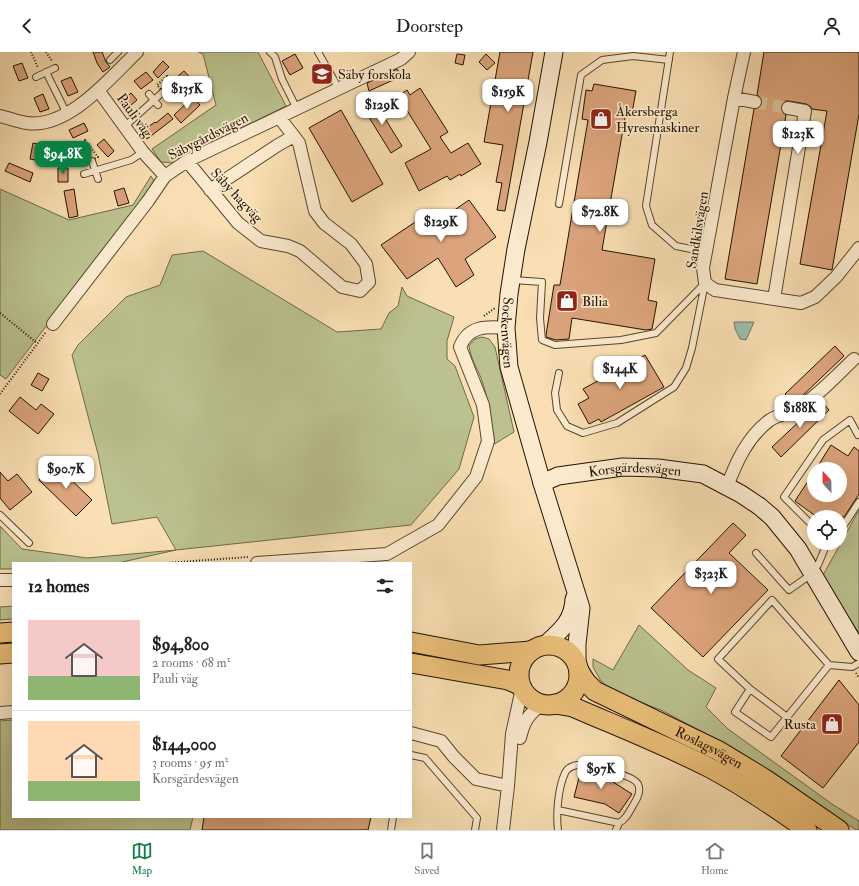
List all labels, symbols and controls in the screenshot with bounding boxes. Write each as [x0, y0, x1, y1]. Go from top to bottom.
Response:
icon: back [16, 15, 38, 37]
text: Doorstep [396, 15, 463, 38]
icon: person [821, 15, 843, 37]
school or university icon: Säby forskola [309, 61, 335, 87]
place label: Säby forskola [338, 66, 411, 84]
pin: $135K [159, 76, 215, 110]
pin: $159K [480, 79, 536, 113]
text: $135K [171, 81, 203, 97]
text: $159K [491, 84, 525, 100]
street label: Pauli väg [113, 90, 157, 141]
pin: $129K [354, 92, 410, 126]
text: $129K [365, 97, 399, 113]
place label: Åkersberga Hyresmaskiner [615, 103, 700, 137]
shop icon: Åkersberga Hyresmaskiner [588, 106, 614, 132]
street label: Säbygårdsvägen [165, 109, 252, 165]
pin: $123K [770, 121, 826, 155]
text: $123K [782, 126, 814, 142]
pin: $94.8K [30, 141, 96, 175]
text: $94.8K [43, 146, 83, 162]
street label: Säby hagväg [206, 165, 267, 228]
street label: Sandkilsvägen [683, 190, 712, 270]
pin: $72.8K [567, 199, 633, 233]
text: $72.8K [581, 204, 619, 220]
pin: $129K [413, 209, 469, 243]
text: $129K [424, 214, 458, 230]
shop icon: Bilia [554, 288, 580, 314]
place label: Bilia [582, 293, 608, 310]
street label: Sockenvägen [497, 296, 517, 369]
pin: $144K [592, 356, 648, 390]
text: $144K [602, 361, 638, 377]
pin: $188K [772, 395, 828, 429]
text: $188K [783, 400, 817, 416]
pin: $90.7K [33, 456, 99, 490]
street label: Korsgärdesvägen [587, 459, 682, 481]
text: $90.7K [47, 461, 85, 477]
north arrow [807, 462, 847, 502]
map controls [807, 462, 847, 550]
button: locate [807, 510, 847, 550]
pin: $323K [683, 561, 739, 595]
text: $323K [694, 566, 728, 582]
icon: filters [374, 575, 396, 597]
text: 12 homes [28, 576, 89, 597]
text: $94,800 [152, 634, 209, 655]
icon: home [60, 636, 108, 684]
text: 2 rooms · 68 m² [152, 655, 230, 671]
text: Pauli väg [152, 671, 198, 687]
shop icon: Rusta [819, 711, 845, 737]
place label: Rusta [784, 716, 816, 733]
street label: Roslagsvägen [672, 723, 746, 772]
text: $144,000 [152, 734, 217, 755]
icon: home [60, 737, 108, 785]
text: 3 rooms · 95 m² [152, 755, 228, 771]
pin: $97K [577, 756, 625, 790]
text: $97K [586, 761, 616, 777]
text: Korsgärdesvägen [152, 771, 239, 787]
tab: Map [131, 840, 153, 877]
tab: Saved [414, 840, 439, 877]
tab: Home [701, 840, 728, 877]

